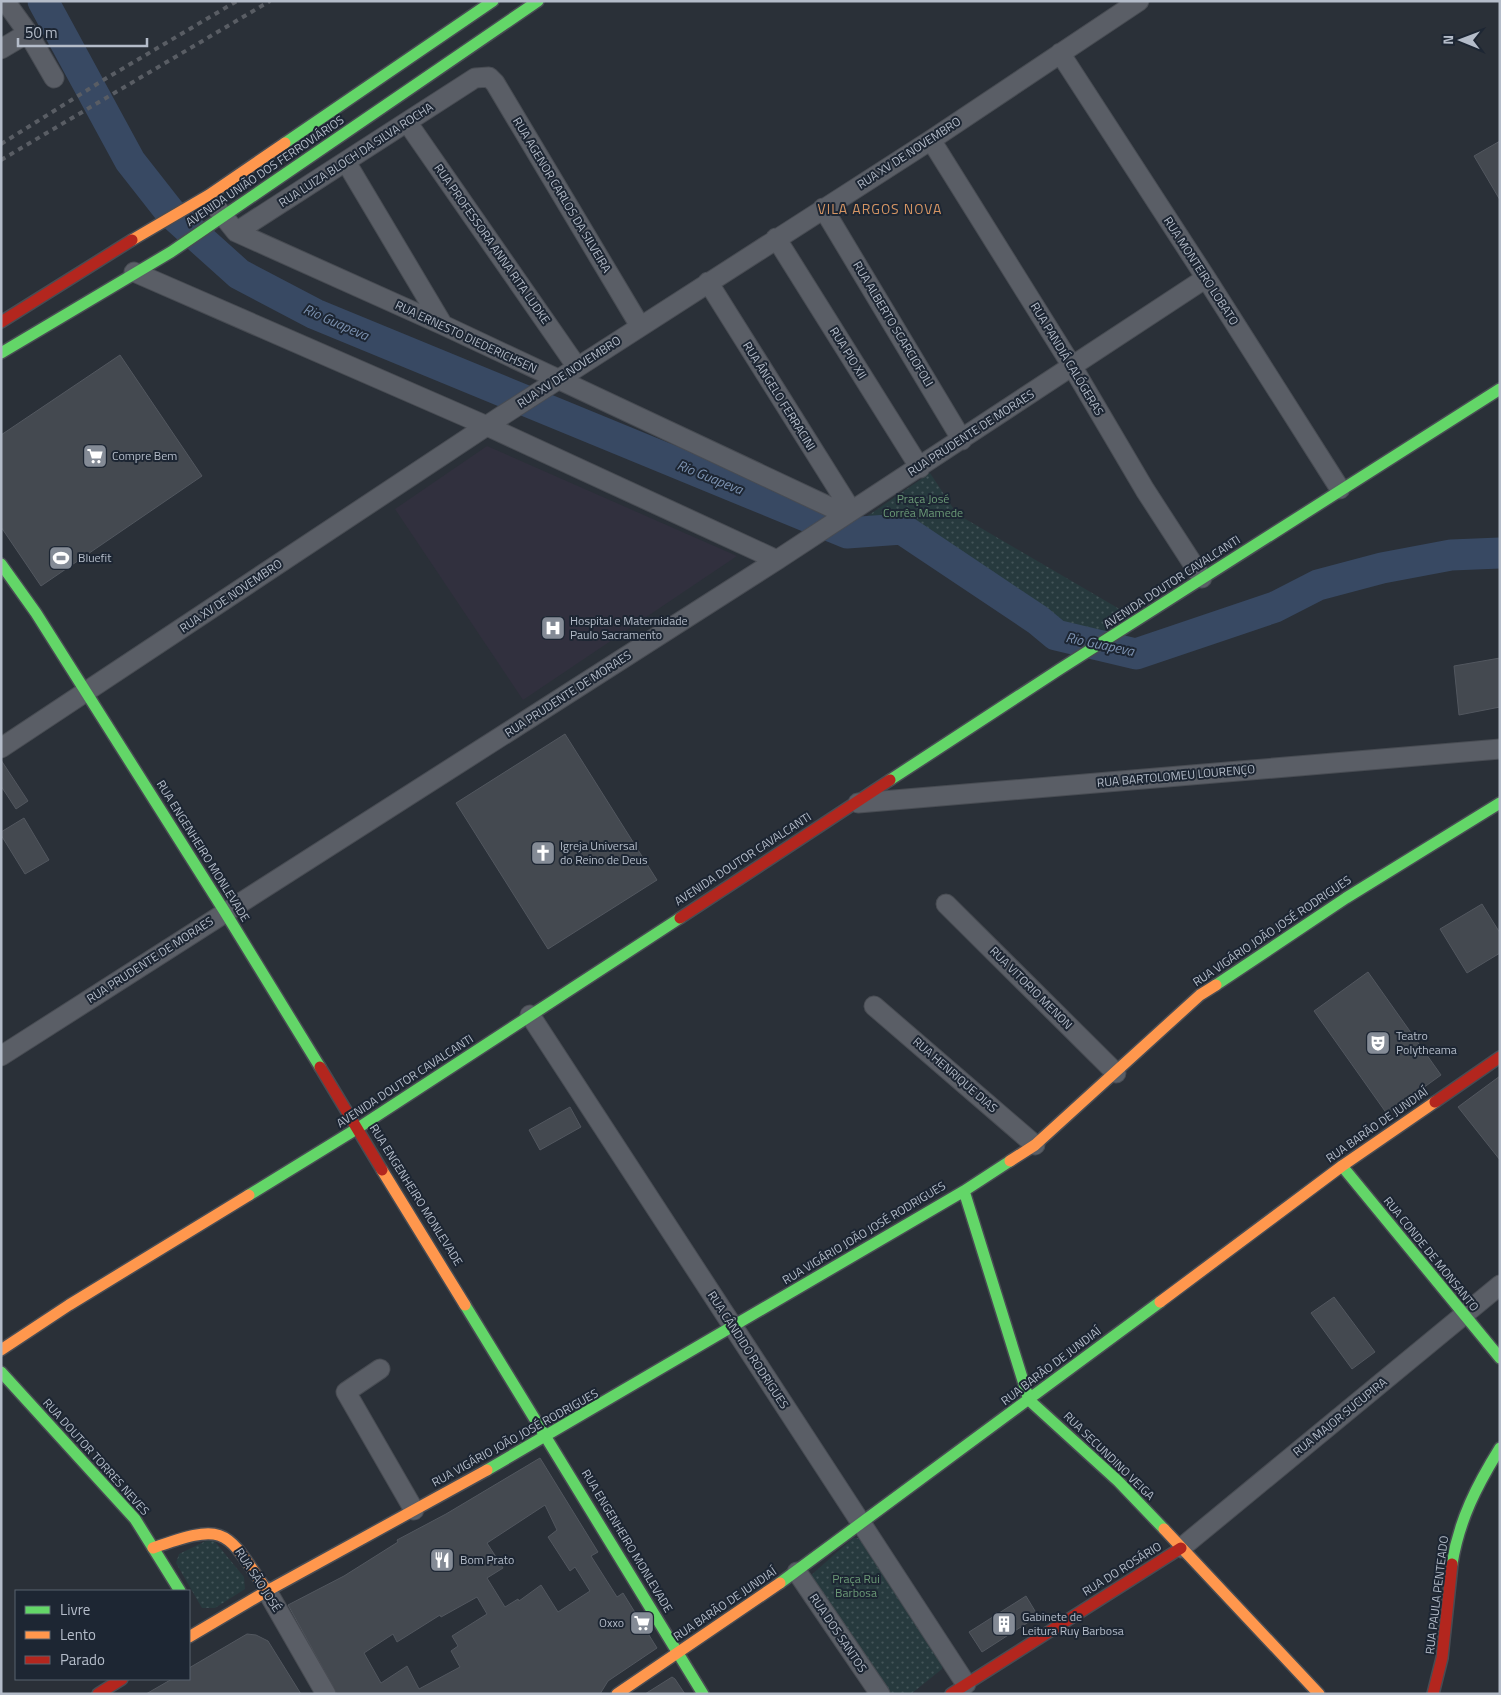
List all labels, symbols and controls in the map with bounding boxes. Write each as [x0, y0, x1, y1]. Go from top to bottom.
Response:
scale bar [18, 15, 146, 47]
north arrow [1436, 15, 1486, 65]
text: 50 m [25, 21, 58, 44]
text: N [1437, 35, 1458, 45]
street label: RUA LUIZA BLOCH DA SILVA ROCHA [275, 97, 437, 212]
street label: AVENIDA UNIÃO DOS FERROVIÁRIOS [182, 110, 348, 231]
street label: RUA XV DE NOVEMBRO [853, 112, 964, 193]
street label: RUA AGENOR CARLOS DA SILVEIRA [508, 113, 617, 276]
street label: RUA PROFESSORA ANNA RITA LUDKE [430, 160, 555, 328]
district label: VILA ARGOS NOVA [818, 198, 942, 219]
street label: RUA MONTEIRO LOBATO [1159, 213, 1244, 329]
street label: RUA ALBERTO SCARCIOFOLI [848, 257, 939, 390]
street label: RUA ERNESTO DIEDERICHSEN [392, 295, 540, 378]
water label: Rio Guapeva [300, 298, 373, 346]
street label: RUA PANDIÁ CALÓGERAS [1026, 298, 1109, 419]
street label: RUA PIO XII [825, 323, 872, 382]
street label: RUA XV DE NOVEMBRO [513, 331, 624, 412]
street label: RUA ÂNGELO FERRACINI [738, 338, 821, 454]
street label: RUA PRUDENTE DE MORAES [904, 384, 1038, 481]
supermarket icon: Compre Bem [82, 443, 108, 469]
place label: Compre Bem [112, 446, 177, 465]
water label: Rio Guapeva [674, 454, 747, 500]
park label: Praça José Corrêa Mamede [883, 489, 963, 522]
street label: AVENIDA DOUTOR CAVALCANTI [1099, 530, 1244, 633]
sports icon: Bluefit [48, 545, 74, 571]
place label: Bluefit [78, 548, 112, 567]
street label: RUA XV DE NOVEMBRO [175, 554, 286, 637]
place label: Hospital e Maternidade Paulo Sacramento [570, 611, 688, 644]
hospital icon: Hospital e Maternidade Paulo Sacramento [540, 615, 566, 641]
water label: Rio Guapeva [1064, 626, 1137, 661]
street label: RUA PRUDENTE DE MORAES [501, 645, 635, 742]
street label: RUA BARTOLOMEU LOURENÇO [1096, 759, 1256, 792]
street label: RUA ENGENHEIRO MONLEVADE [152, 776, 255, 926]
street label: AVENIDA DOUTOR CAVALCANTI [670, 807, 815, 910]
place label: Igreja Universal do Reino de Deus [560, 836, 648, 869]
church icon: Igreja Universal do Reino de Deus [530, 840, 556, 866]
street label: RUA VIGÁRIO JOÃO JOSÉ RODRIGUES [1189, 870, 1355, 991]
street label: RUA PRUDENTE DE MORAES [83, 911, 217, 1008]
street label: RUA VITORIO MENON [986, 942, 1077, 1033]
place label: Teatro Polytheama [1396, 1026, 1457, 1059]
street label: AVENIDA DOUTOR CAVALCANTI [332, 1029, 477, 1132]
theatre icon: Teatro Polytheama [1365, 1030, 1391, 1056]
street label: RUA HENRIQUE DIAS [909, 1032, 1002, 1117]
street label: RUA BARÃO DE JUNDIAÍ [1322, 1081, 1433, 1167]
street label: RUA ENGENHEIRO MONLEVADE [365, 1120, 468, 1270]
street label: RUA VIGÁRIO JOÃO JOSÉ RODRIGUES [778, 1176, 949, 1289]
street label: RUA CONDE DE MONSANTO [1379, 1192, 1484, 1315]
street label: RUA CÂNDIDO RODRIGUES [703, 1287, 794, 1412]
street label: RUA BARÃO DE JUNDIAÍ [997, 1321, 1106, 1410]
street label: RUA MAJOR SUCUPIRA [1288, 1373, 1391, 1461]
street label: RUA VIGÁRIO JOÃO JOSÉ RODRIGUES [428, 1384, 602, 1491]
street label: RUA DOUTOR TORRES NEVES [39, 1394, 154, 1519]
street label: RUA SECUNDINO VEIGA [1059, 1407, 1159, 1504]
street label: RUA ENGENHEIRO MONLEVADE [577, 1466, 678, 1616]
street label: RUA PAULA PENTEADO [1420, 1534, 1453, 1655]
street label: RUA DO ROSÁRIO [1078, 1537, 1165, 1601]
street label: RUA SÃO JOSÉ [230, 1544, 287, 1616]
restaurant icon: Bom Prato [429, 1547, 455, 1573]
place label: Bom Prato [460, 1550, 514, 1569]
street label: RUA BARÃO DE JUNDIAÍ [669, 1561, 781, 1645]
park label: Praça Rui Barbosa [832, 1569, 880, 1602]
street label: RUA DOS SANTOS [805, 1589, 872, 1676]
legend [15, 1590, 190, 1680]
text: Livre [60, 1598, 90, 1621]
place label: Gabinete de Leitura Ruy Barbosa [1022, 1607, 1124, 1640]
supermarket icon: Oxxo [629, 1610, 655, 1636]
building icon: Gabinete de Leitura Ruy Barbosa [991, 1611, 1017, 1637]
place label: Oxxo [599, 1613, 624, 1632]
text: Lento [60, 1623, 96, 1646]
text: Parado [60, 1648, 105, 1671]

